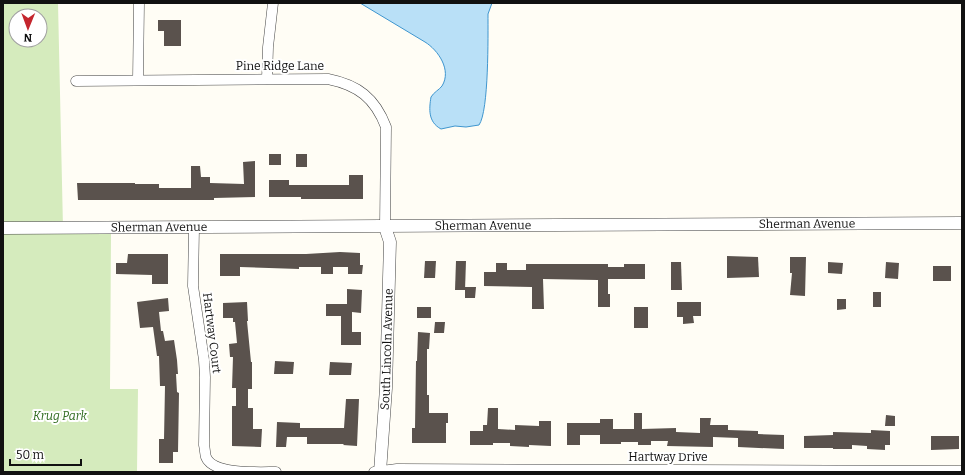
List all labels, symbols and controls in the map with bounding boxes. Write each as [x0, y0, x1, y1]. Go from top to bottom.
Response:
north arrow [8, 8, 48, 48]
text: N [23, 31, 32, 44]
street label: Pine Ridge Lane [236, 59, 324, 73]
street label: Sherman Avenue [759, 217, 855, 231]
street label: Sherman Avenue [435, 218, 531, 233]
street label: Sherman Avenue [111, 220, 207, 234]
street label: South Lincoln Avenue [377, 288, 396, 411]
street label: Hartway Court [200, 292, 224, 375]
park label: Krug Park [33, 409, 88, 423]
scale bar [10, 441, 81, 467]
text: 50 m [16, 448, 45, 462]
street label: Hartway Drive [628, 450, 708, 464]

